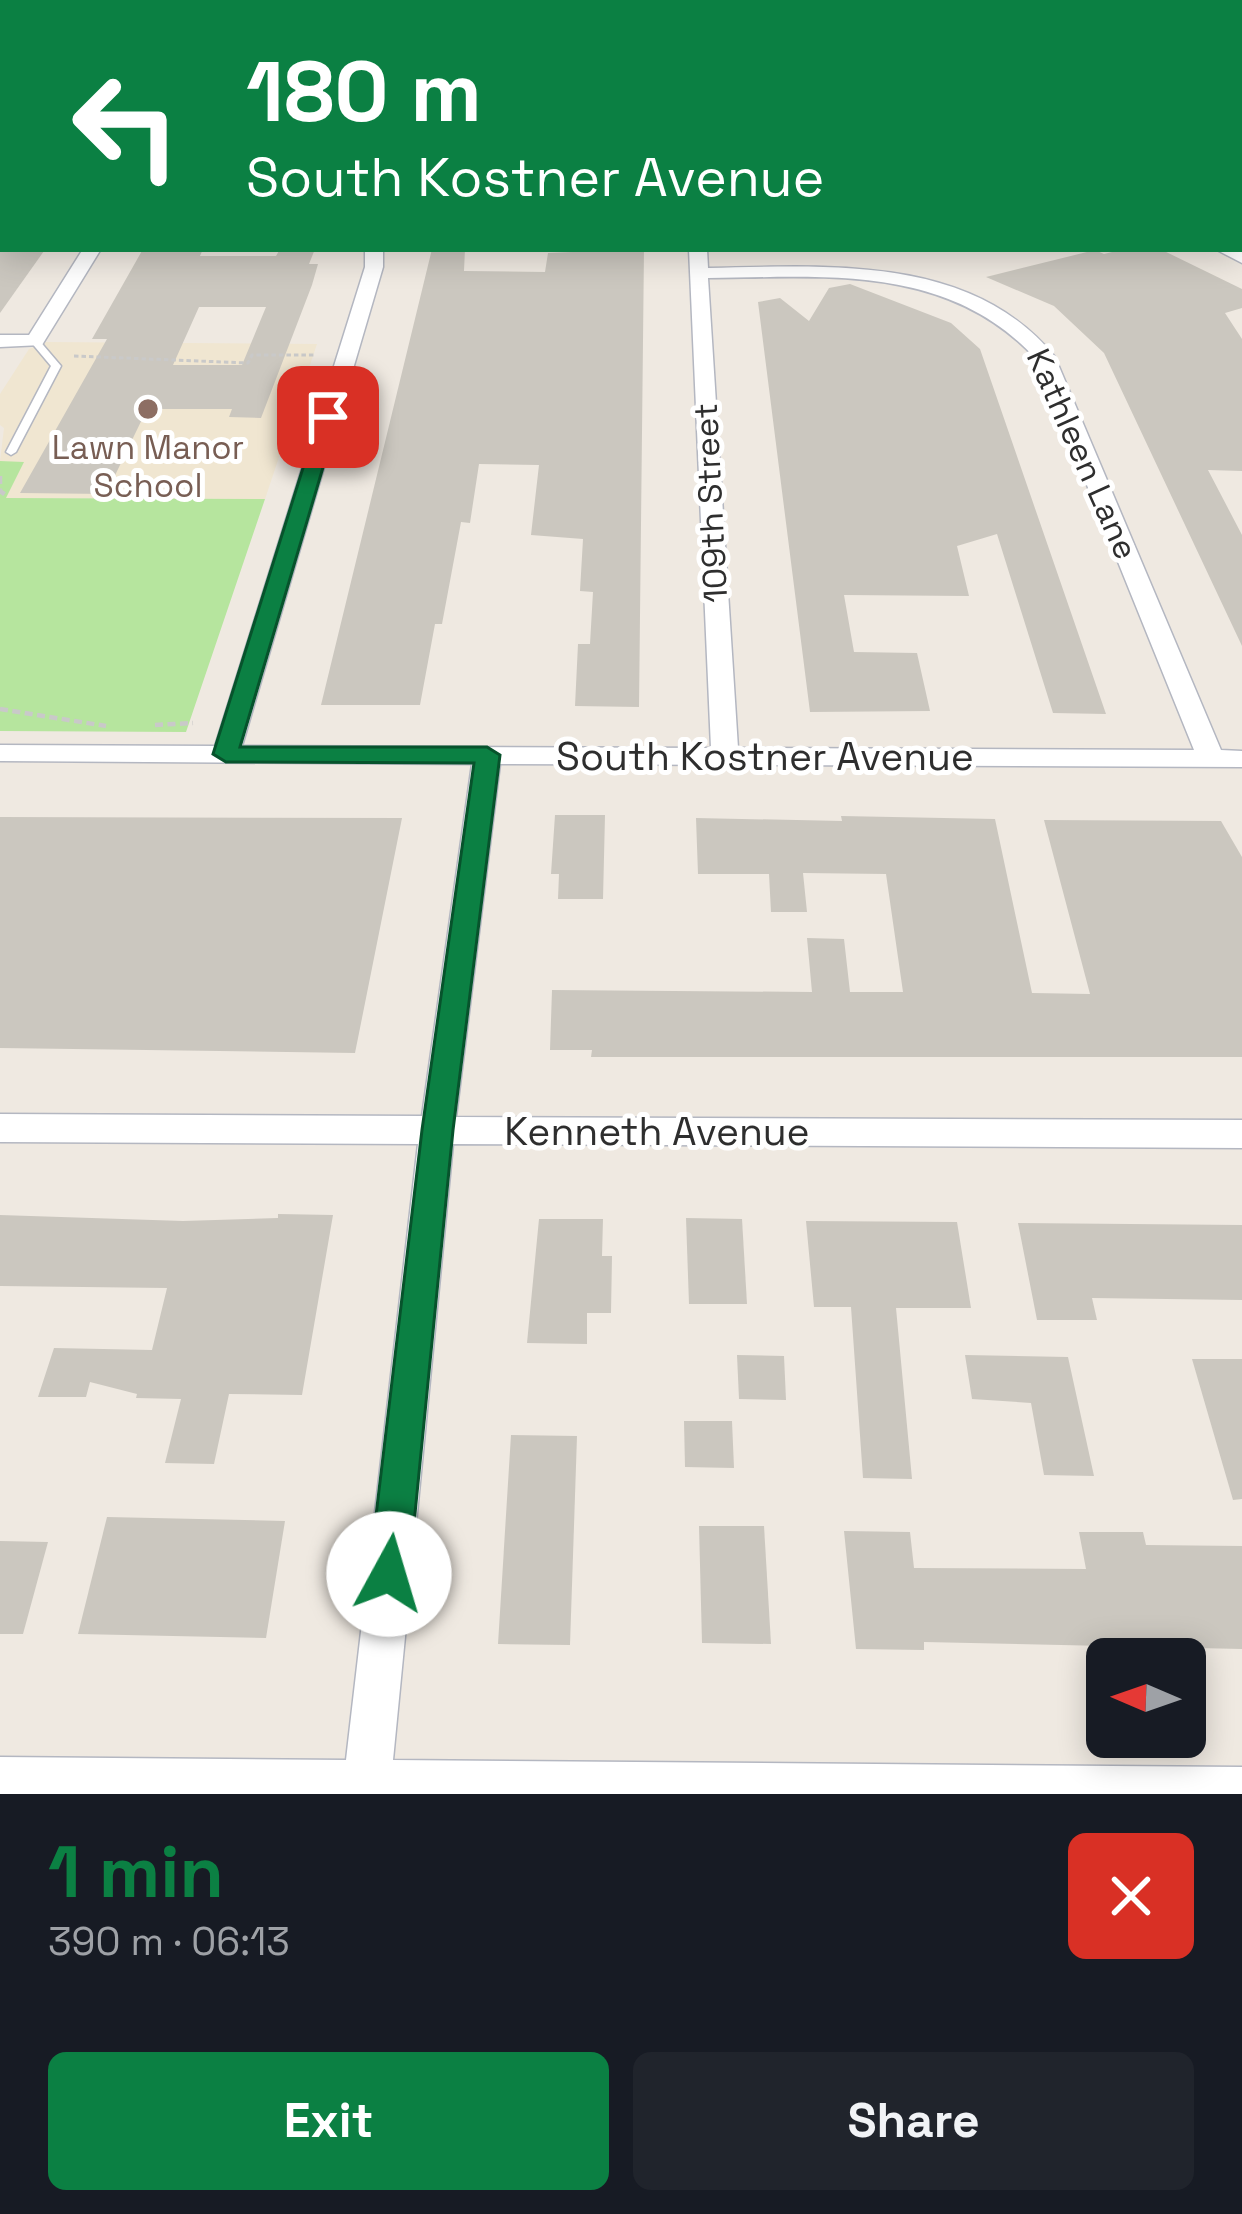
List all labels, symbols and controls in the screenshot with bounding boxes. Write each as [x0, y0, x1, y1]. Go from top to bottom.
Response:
text: 180 m [246, 38, 482, 146]
icon: left [48, 48, 204, 204]
text: South Kostner Avenue [246, 143, 825, 212]
street label: Kathleen Lane [1017, 342, 1147, 566]
pin [277, 366, 379, 468]
icon: arrive [295, 384, 361, 450]
marker: Lawn Manor School [135, 396, 161, 422]
street label: 109th Street [685, 402, 737, 604]
place label: Lawn Manor School [52, 427, 244, 507]
street label: South Kostner Avenue [556, 732, 974, 781]
street label: Kenneth Avenue [504, 1107, 810, 1156]
position arrow [326, 1511, 452, 1637]
north arrow [1086, 1638, 1206, 1758]
map controls [1086, 1638, 1206, 1758]
text: 1 min [48, 1826, 224, 1918]
button: close [1068, 1833, 1194, 1959]
text: 390 m · 06:13 [48, 1917, 290, 1966]
button: Exit [48, 2052, 609, 2190]
button: Share [633, 2052, 1194, 2190]

